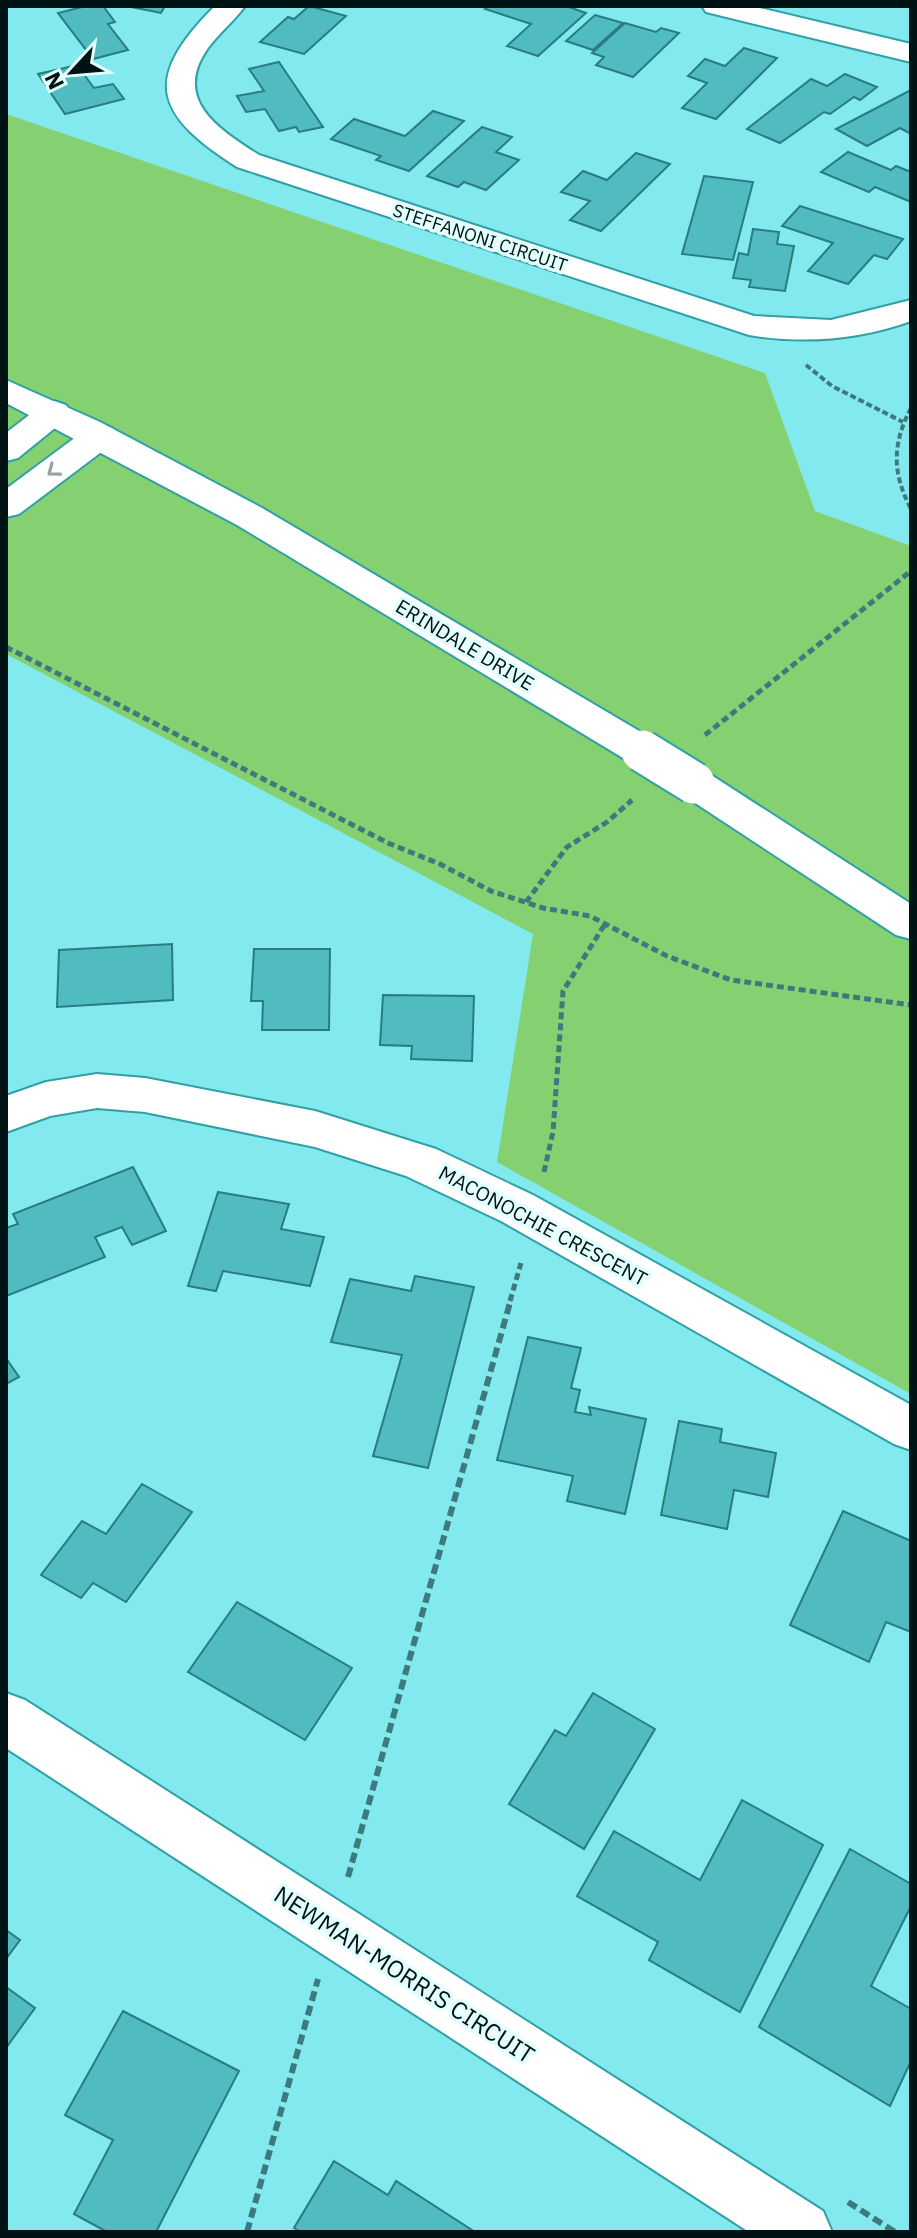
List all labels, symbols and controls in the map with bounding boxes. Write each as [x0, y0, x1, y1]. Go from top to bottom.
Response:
north arrow [32, 32, 112, 112]
text: N [37, 67, 70, 95]
street label: STEFFANONI CIRCUIT [390, 198, 570, 277]
one-way arrow [47, 461, 62, 476]
street label: ERINDALE DRIVE [391, 593, 540, 697]
street label: MACONOCHIE CRESCENT [434, 1159, 652, 1292]
street label: NEWMAN-MORRIS CIRCUIT [268, 1878, 541, 2071]

